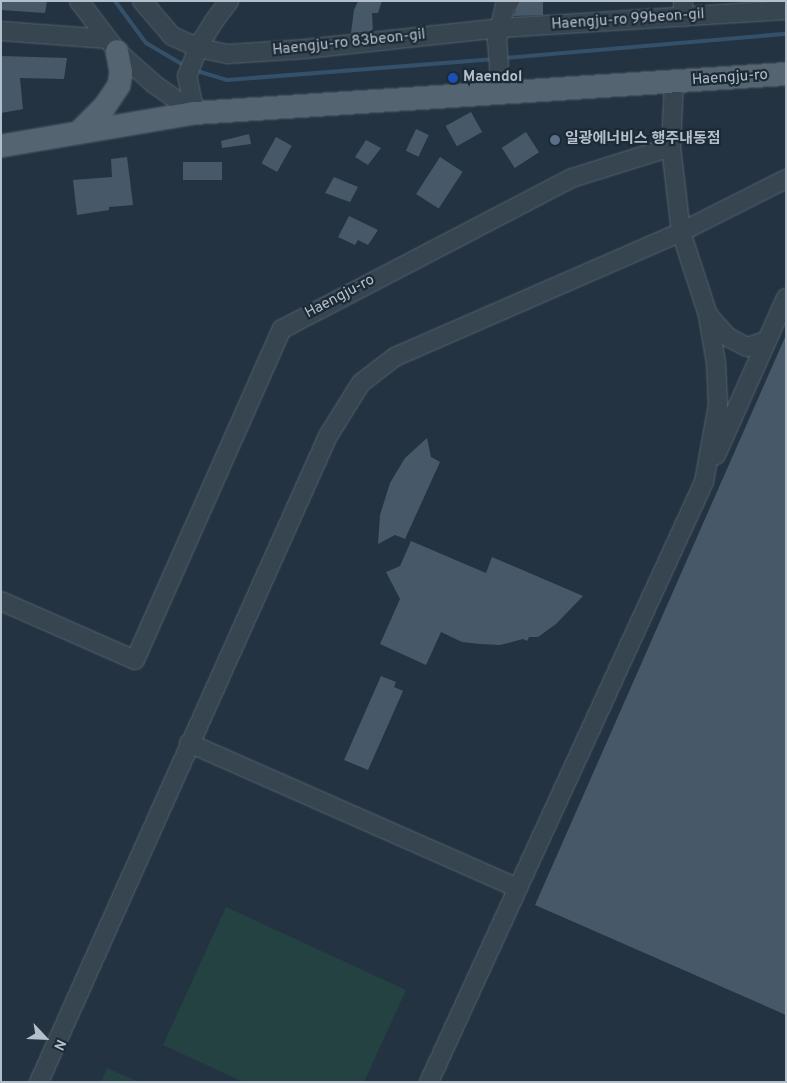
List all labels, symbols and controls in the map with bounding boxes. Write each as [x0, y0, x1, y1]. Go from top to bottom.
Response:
street label: Haengju-ro 99beon-gil [551, 6, 705, 34]
street label: Haengju-ro 83beon-gil [272, 26, 426, 60]
street label: Haengju-ro [691, 66, 769, 90]
place label: Maendol [463, 69, 522, 87]
marker: Maendol [447, 72, 459, 84]
place label: 일광에너비스 행주내동점 [565, 131, 721, 149]
marker: 일광에너비스 행주내동점 [549, 134, 561, 146]
street label: Haengju-ro [302, 271, 378, 323]
north arrow [20, 1013, 70, 1063]
text: N [49, 1036, 69, 1053]

